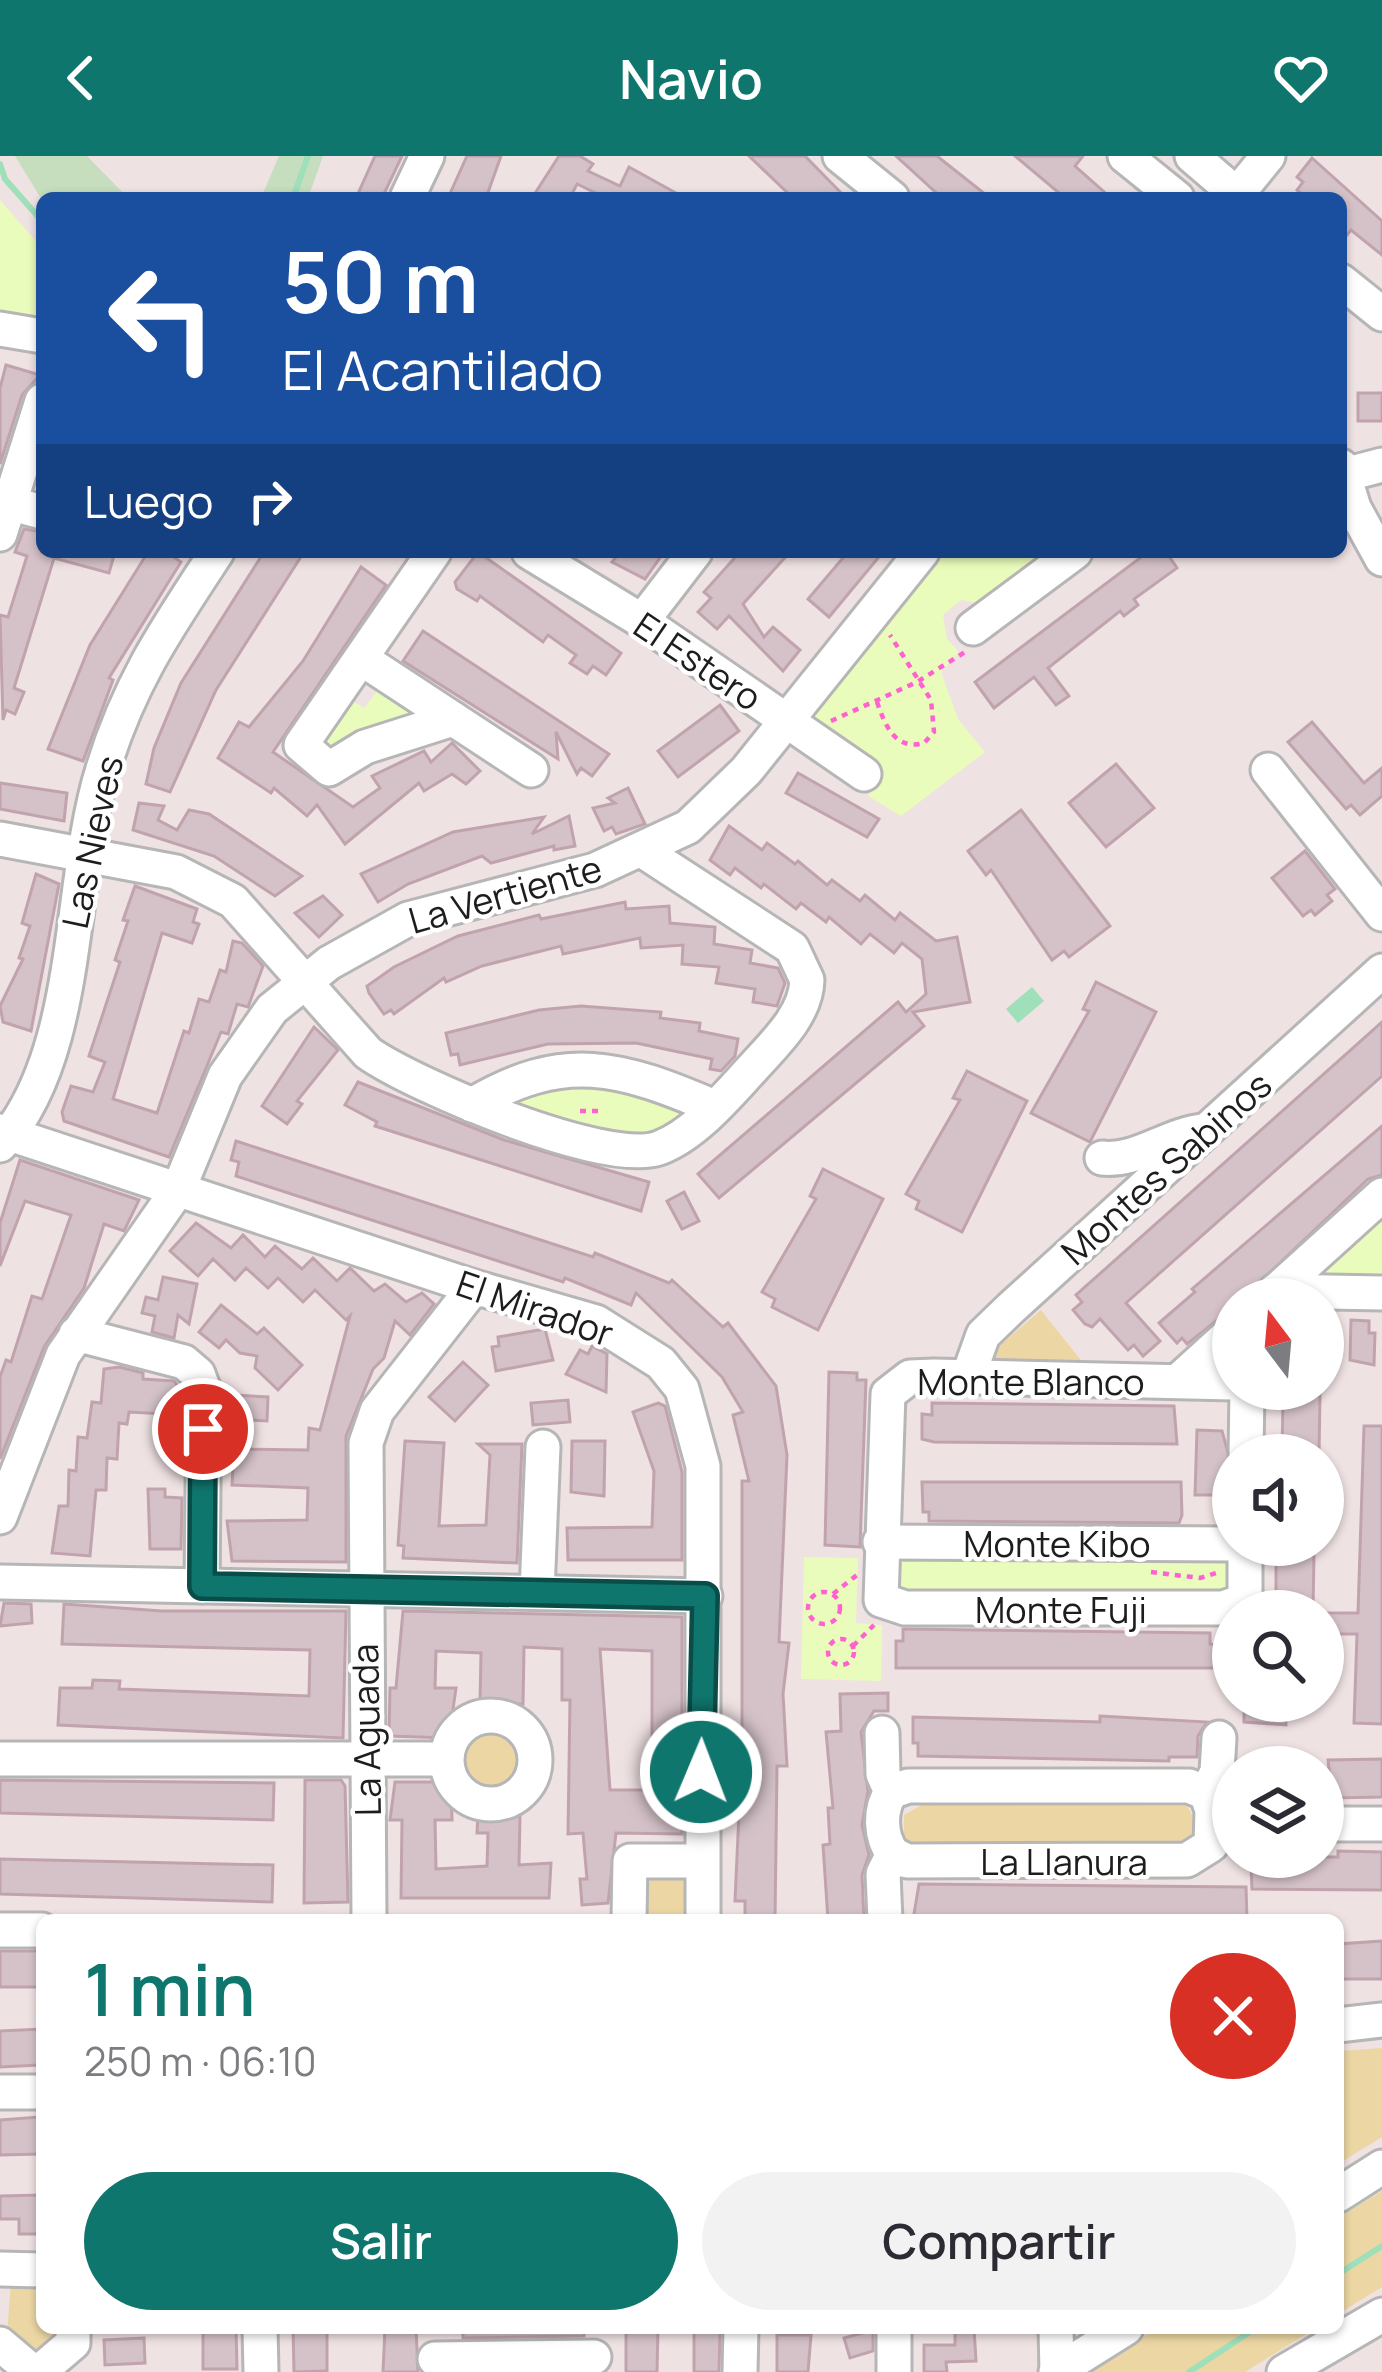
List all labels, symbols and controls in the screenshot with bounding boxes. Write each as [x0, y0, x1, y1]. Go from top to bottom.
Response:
text: Navio [619, 41, 763, 115]
icon: back [48, 45, 114, 111]
icon: heart [1268, 45, 1334, 111]
text: 50 m [282, 223, 479, 338]
icon: left [84, 240, 240, 396]
text: El Acantilado [282, 332, 603, 406]
icon: right [237, 468, 303, 534]
text: Luego [84, 470, 213, 532]
street label: El Estero [625, 600, 771, 722]
street label: Las Nieves [50, 751, 134, 933]
street label: La Vertiente [403, 843, 607, 945]
street label: Montes Sabinos [1050, 1060, 1282, 1276]
street label: El Mirador [450, 1258, 620, 1358]
north arrow [1212, 1278, 1344, 1410]
map controls [1212, 1278, 1344, 1878]
street label: Monte Blanco [917, 1357, 1145, 1406]
pin [152, 1378, 254, 1480]
icon: arrive [170, 1396, 236, 1462]
button: sound [1212, 1434, 1344, 1566]
street label: Monte Kibo [963, 1519, 1151, 1568]
street label: Monte Fuji [975, 1585, 1147, 1634]
button: search [1212, 1590, 1344, 1722]
street label: La Aguada [340, 1643, 392, 1817]
position arrow [638, 1709, 764, 1835]
button: layers [1212, 1746, 1344, 1878]
street label: La Llanura [980, 1837, 1148, 1886]
text: 1 min [84, 1939, 256, 2038]
button: close [1170, 1953, 1296, 2079]
text: 250 m · 06:10 [84, 2034, 317, 2088]
button: Salir [84, 2172, 678, 2310]
button: Compartir [702, 2172, 1296, 2310]

